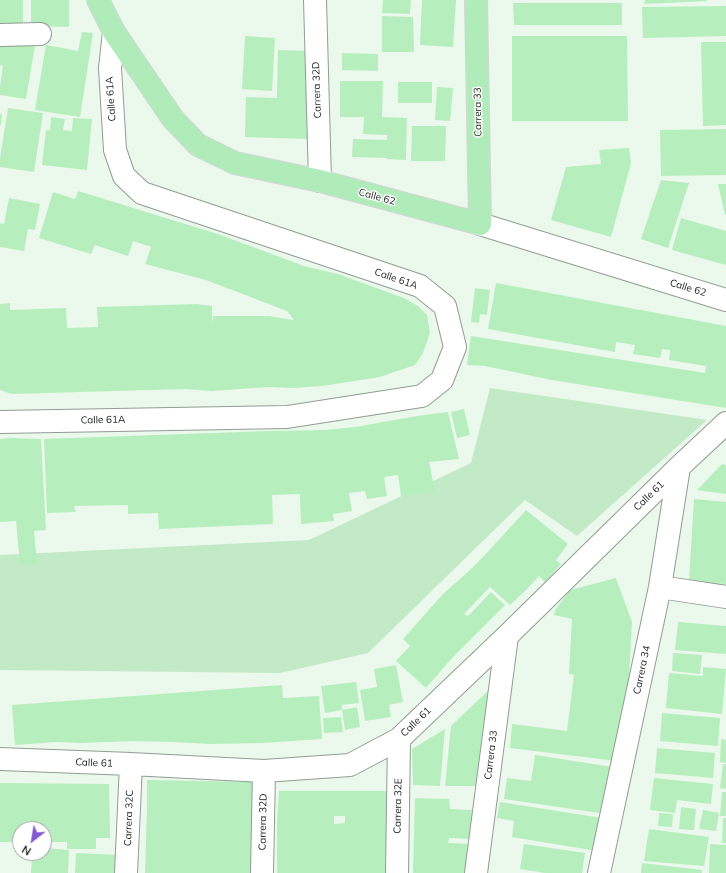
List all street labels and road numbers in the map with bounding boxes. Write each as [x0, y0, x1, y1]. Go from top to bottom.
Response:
street label: Carrera 32D [310, 61, 324, 119]
street label: Calle 61A [103, 76, 119, 122]
street label: Carrera 33 [472, 87, 484, 137]
street label: Calle 62 [357, 186, 397, 208]
street label: Calle 61A [373, 266, 419, 292]
street label: Calle 62 [668, 277, 708, 299]
street label: Calle 61A [80, 414, 126, 426]
street label: Calle 61 [631, 479, 667, 513]
street label: Carrera 34 [631, 645, 653, 695]
street label: Calle 61 [398, 705, 434, 739]
street label: Carrera 33 [482, 730, 500, 780]
street label: Calle 61 [75, 756, 113, 770]
street label: Carrera 32E [392, 778, 404, 834]
street label: Carrera 32C [122, 790, 136, 846]
street label: Carrera 32D [257, 793, 269, 851]

